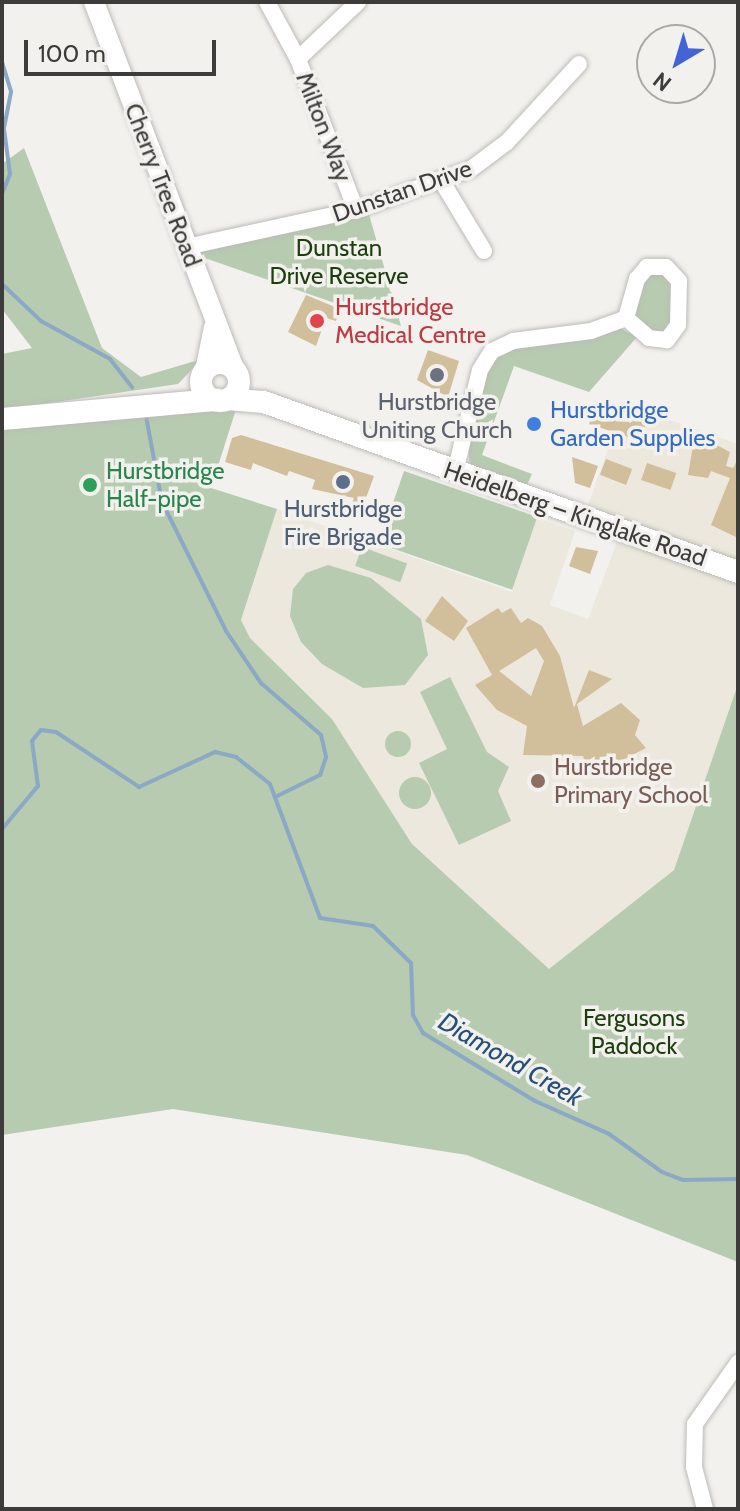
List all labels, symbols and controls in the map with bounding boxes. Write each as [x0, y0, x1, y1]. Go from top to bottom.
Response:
scale bar [28, 24, 220, 74]
north arrow [636, 24, 716, 104]
text: 100 m [38, 39, 106, 68]
text: N [648, 66, 677, 97]
street label: Milton Way [290, 68, 358, 186]
street label: Cherry Tree Road [119, 99, 207, 271]
street label: Dunstan Drive [329, 154, 475, 228]
park label: Dunstan Drive Reserve [269, 234, 409, 290]
place label: Hurstbridge Medical Centre [335, 293, 486, 349]
marker: Hurstbridge Medical Centre [306, 310, 328, 332]
marker: Hurstbridge Uniting Church [428, 366, 446, 384]
place label: Hurstbridge Uniting Church [362, 388, 512, 444]
place label: Hurstbridge Garden Supplies [550, 396, 716, 452]
marker: Hurstbridge Garden Supplies [525, 415, 543, 433]
street label: Heidelberg – Kinglake Road [440, 455, 710, 573]
place label: Hurstbridge Half-pipe [106, 457, 224, 513]
marker: Hurstbridge Fire Brigade [334, 473, 352, 491]
marker: Hurstbridge Half-pipe [81, 476, 99, 494]
place label: Hurstbridge Fire Brigade [284, 495, 402, 551]
place label: Hurstbridge Primary School [554, 753, 708, 809]
marker: Hurstbridge Primary School [529, 772, 547, 790]
park label: Fergusons Paddock [583, 1004, 685, 1060]
water label: Diamond Creek [433, 1006, 587, 1114]

